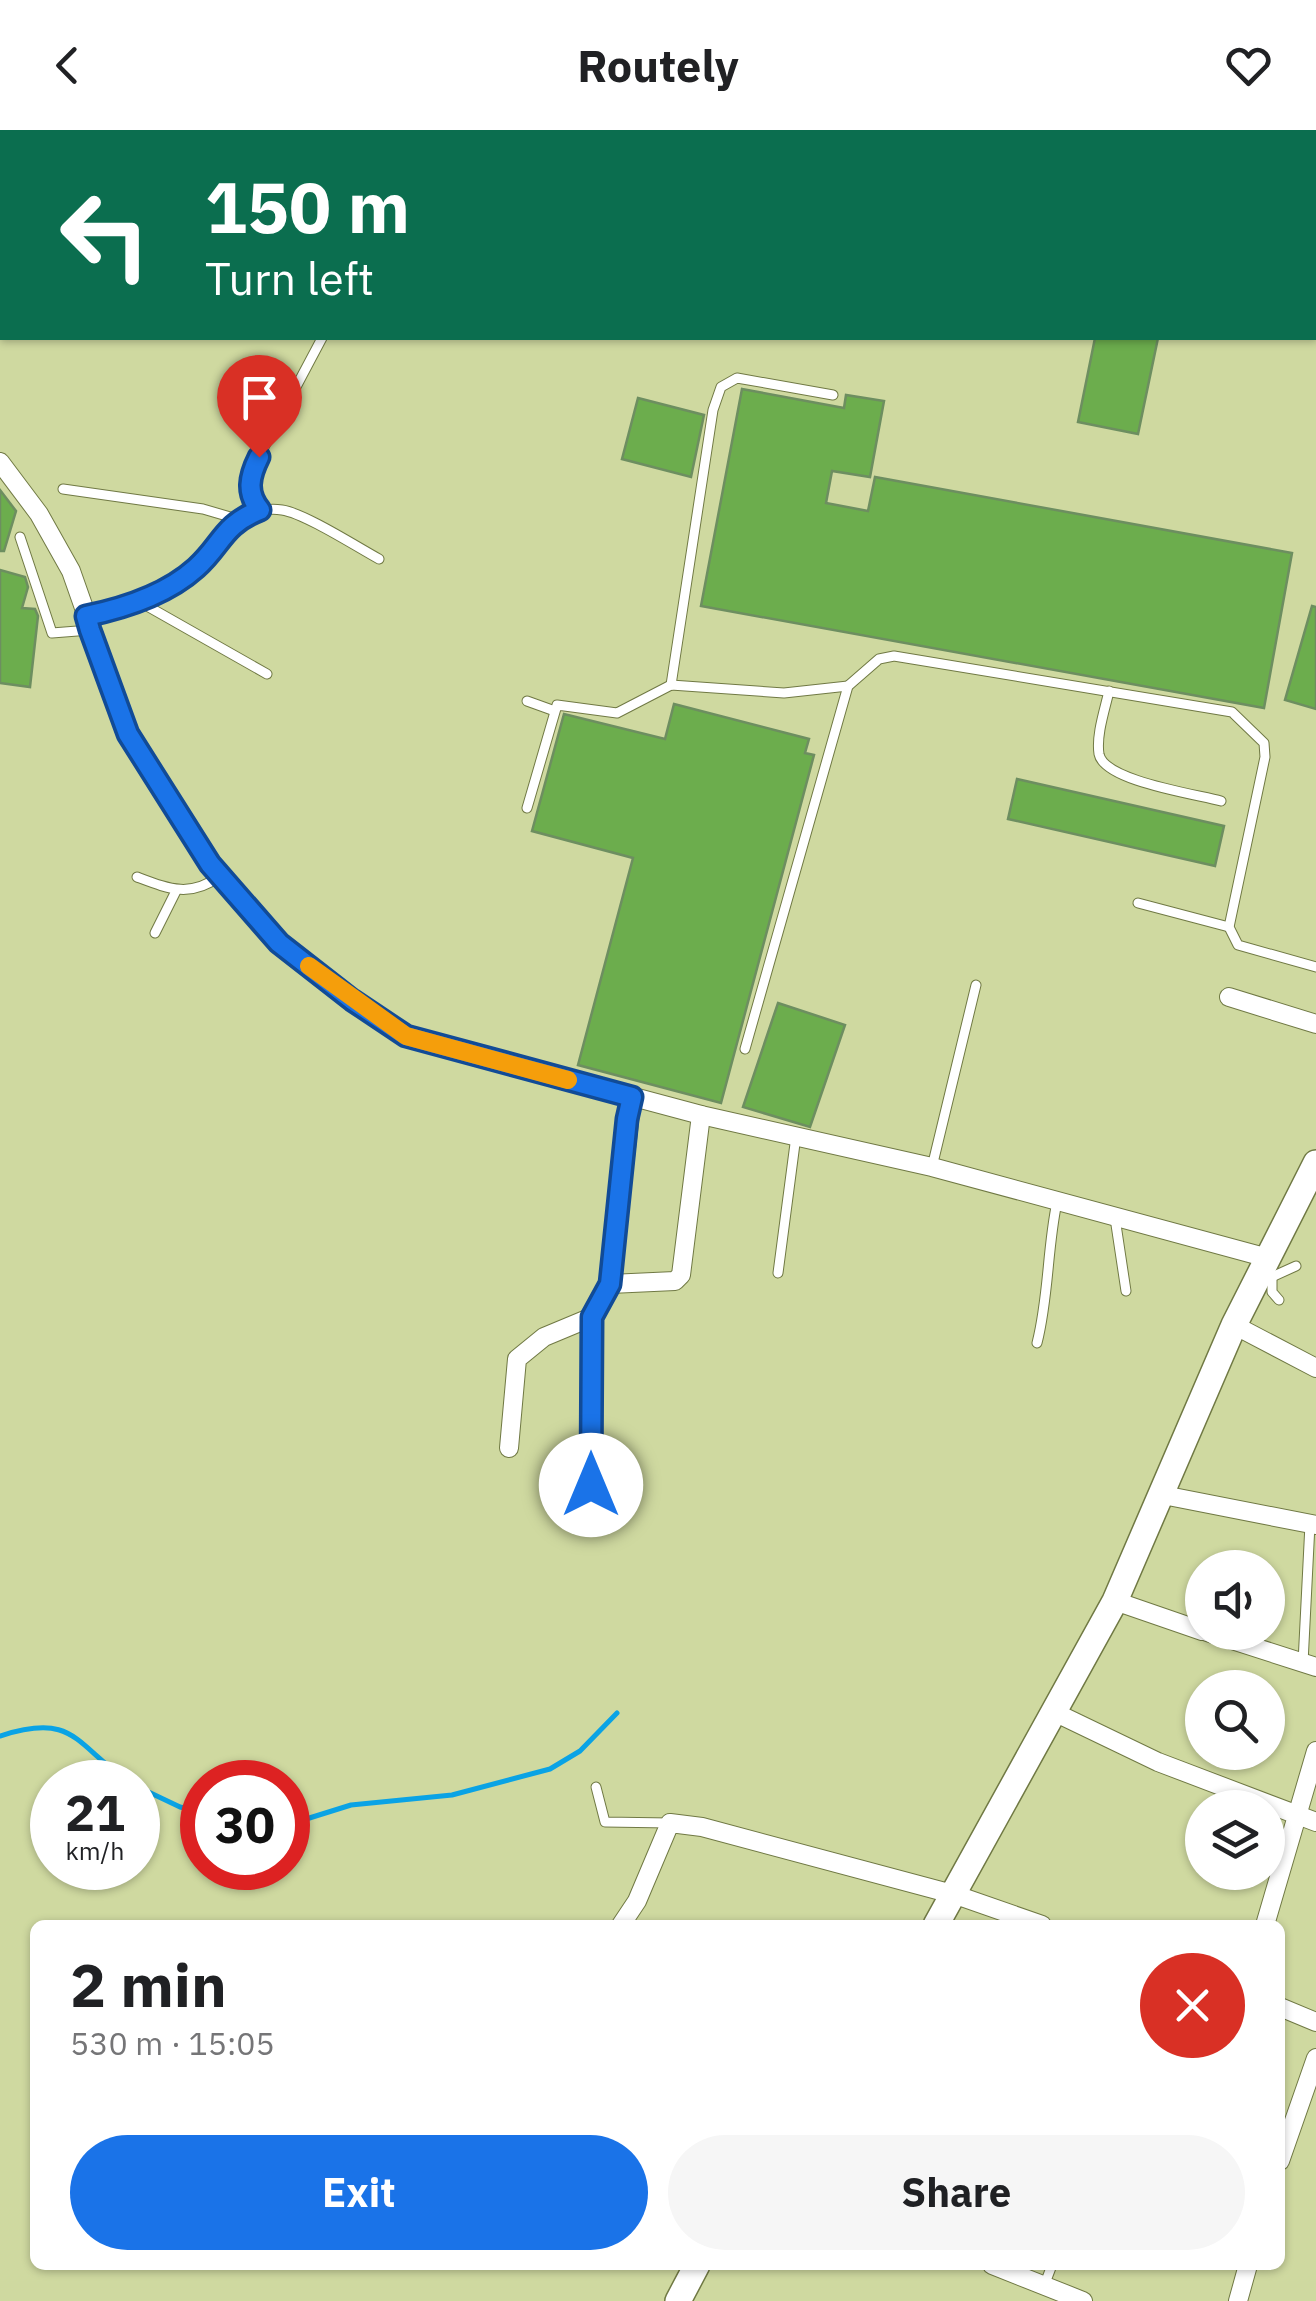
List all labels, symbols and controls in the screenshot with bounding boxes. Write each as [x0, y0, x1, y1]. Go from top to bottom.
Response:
text: Routely [577, 36, 739, 94]
icon: back [40, 38, 95, 93]
icon: heart [1221, 38, 1276, 93]
text: 150 m [205, 161, 410, 252]
icon: left [40, 170, 170, 300]
text: Turn left [205, 249, 374, 307]
pin [217, 355, 302, 458]
icon: arrive [232, 370, 287, 425]
position arrow [539, 1433, 643, 1537]
map controls [1185, 1550, 1285, 1890]
button: sound [1185, 1550, 1285, 1650]
button: search [1185, 1670, 1285, 1770]
speed limit sign: 30 [180, 1760, 310, 1890]
text: 21 [65, 1780, 125, 1845]
button: layers [1185, 1790, 1285, 1890]
text: km/h [66, 1834, 124, 1867]
text: 2 min [70, 1945, 227, 2024]
button: close [1140, 1953, 1245, 2058]
text: 530 m · 15:05 [70, 2022, 275, 2064]
button: Exit [70, 2135, 648, 2250]
button: Share [668, 2135, 1245, 2250]

